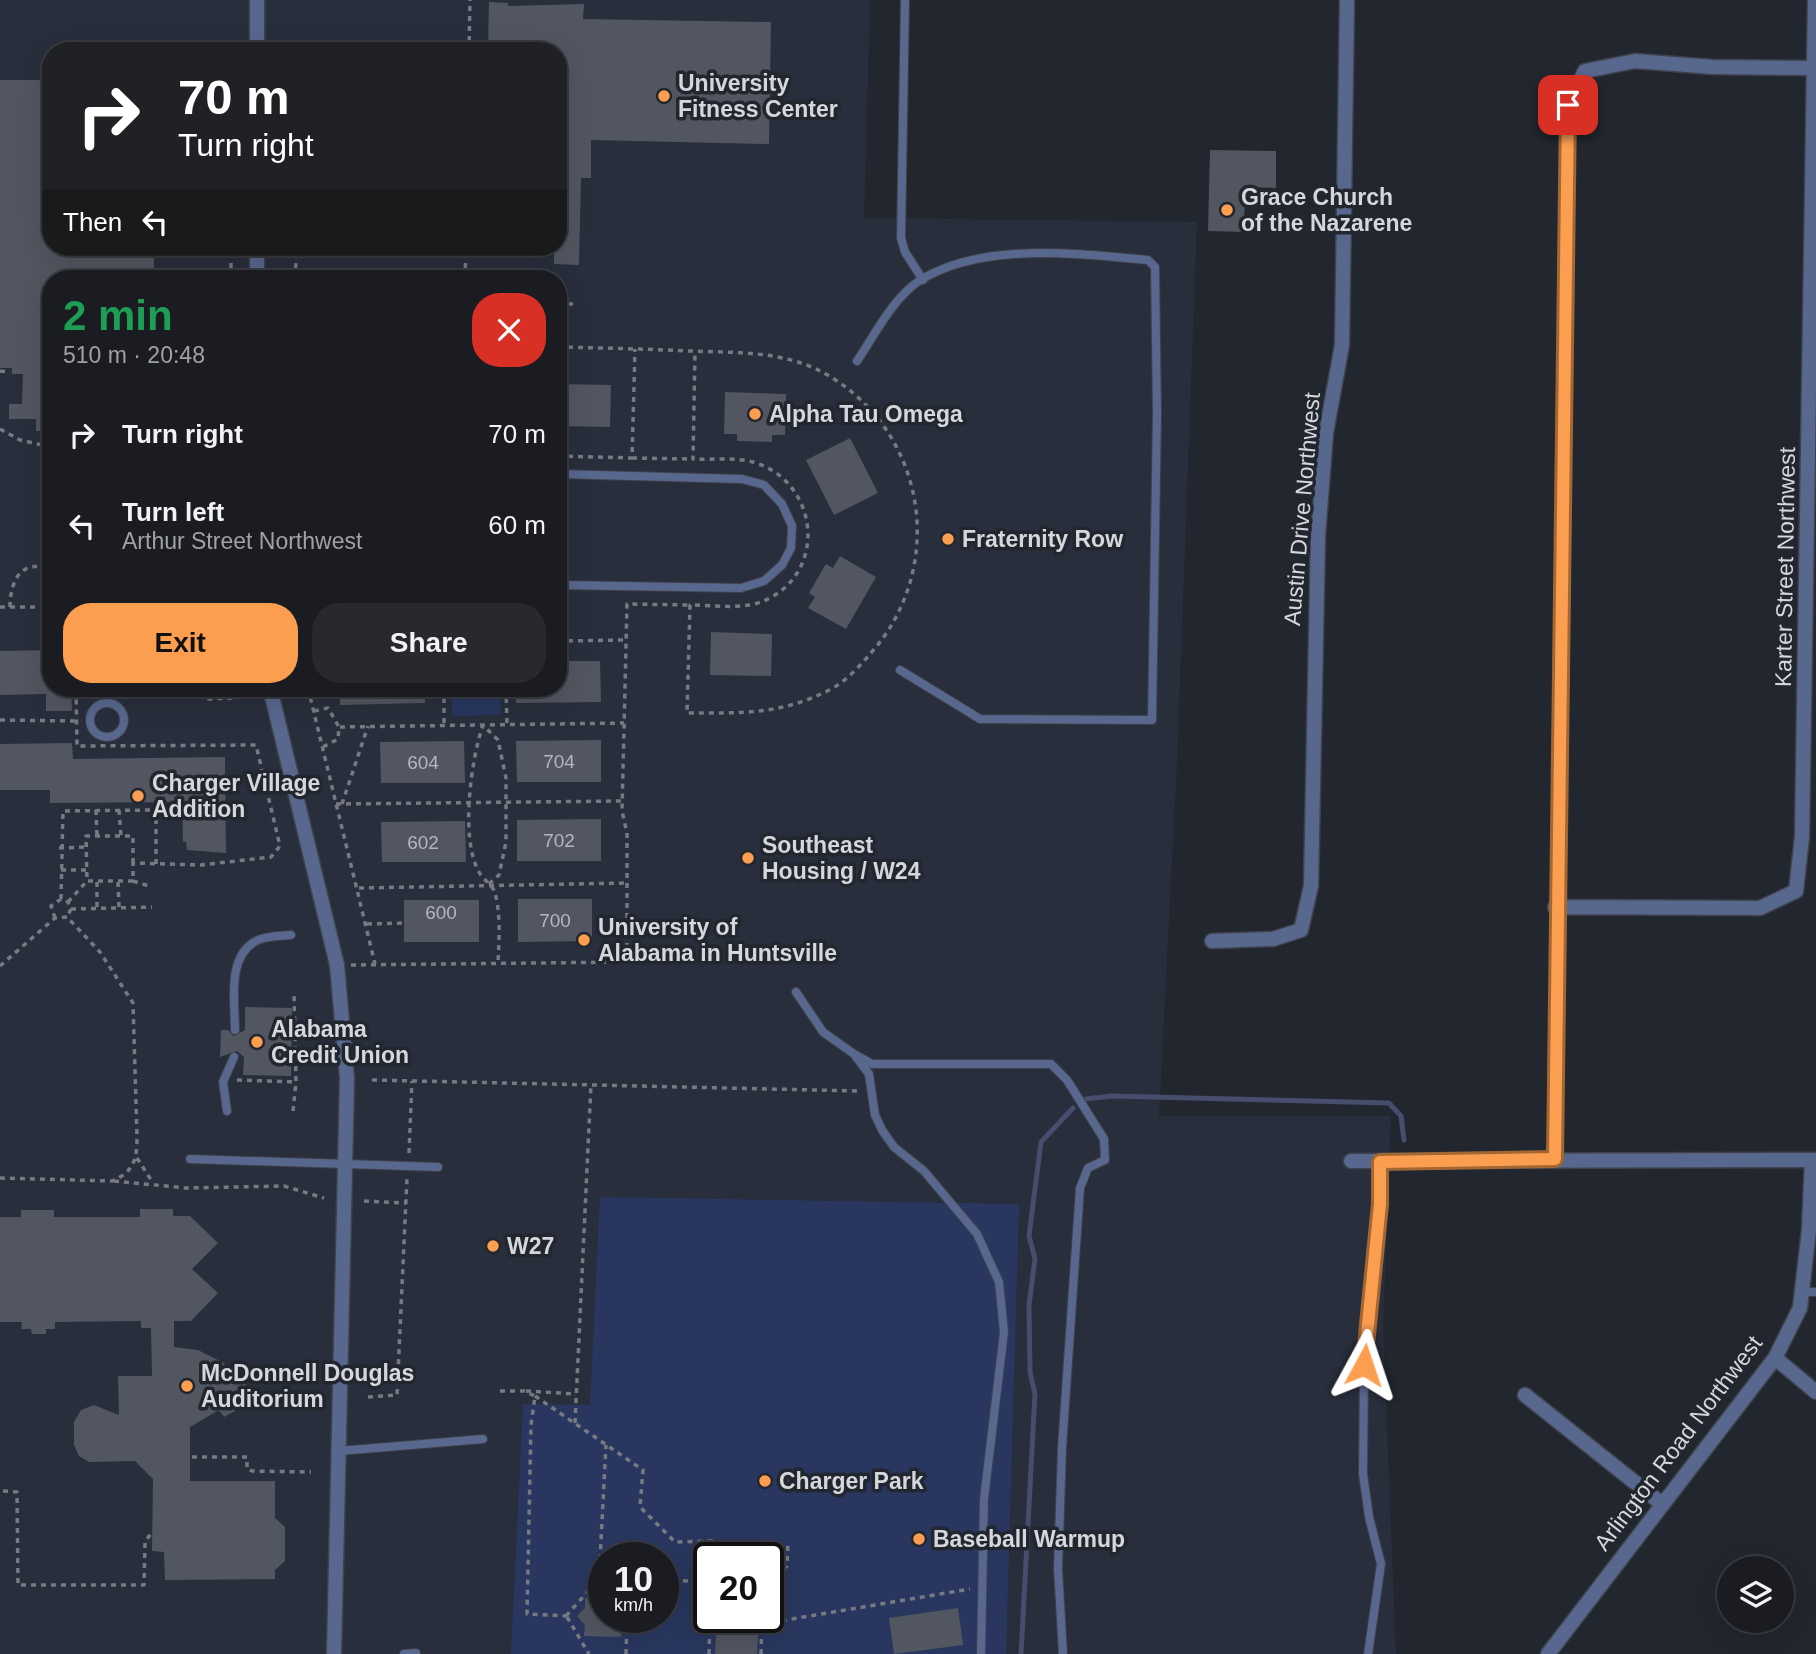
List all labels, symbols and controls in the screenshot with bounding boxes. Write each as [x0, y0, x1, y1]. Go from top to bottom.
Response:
icon: right [63, 70, 154, 161]
text: 70 m [178, 70, 290, 124]
place label: University Fitness Center [678, 70, 838, 122]
pin [1538, 75, 1598, 135]
icon: arrive [1549, 86, 1587, 124]
marker: University Fitness Center [656, 88, 672, 104]
text: Turn right [178, 127, 314, 163]
place label: Grace Church of the Nazarene [1241, 184, 1412, 236]
marker: Grace Church of the Nazarene [1219, 202, 1235, 218]
icon: left [136, 203, 174, 241]
text: Then [63, 207, 122, 237]
text: 2 min [63, 292, 173, 339]
button: close [472, 293, 546, 367]
text: 510 m · 20:48 [63, 342, 205, 368]
street label: Austin Drive Northwest [1279, 391, 1325, 627]
place label: Alpha Tau Omega [769, 401, 963, 427]
marker: Alpha Tau Omega [747, 406, 763, 422]
icon: right [63, 416, 101, 454]
text: Turn right [122, 419, 243, 449]
text: 70 m [488, 419, 546, 449]
street label: Karter Street Northwest [1770, 446, 1800, 687]
text: Turn left [122, 497, 224, 527]
icon: left [63, 507, 101, 545]
text: 60 m [488, 510, 546, 540]
place label: Fraternity Row [962, 526, 1123, 552]
text: Arthur Street Northwest [122, 528, 362, 554]
marker: Fraternity Row [940, 531, 956, 547]
button: Exit [63, 603, 298, 683]
button: Share [312, 603, 546, 683]
house number: 704 [543, 751, 575, 772]
house number: 604 [407, 752, 439, 773]
place label: Charger Village Addition [152, 770, 320, 822]
marker: Charger Village Addition [130, 788, 146, 804]
house number: 702 [543, 830, 575, 851]
house number: 602 [407, 832, 439, 853]
place label: Southeast Housing / W24 [762, 832, 921, 884]
marker: Southeast Housing / W24 [740, 850, 756, 866]
house number: 600 [425, 902, 457, 923]
house number: 700 [539, 910, 571, 931]
place label: University of Alabama in Huntsville [598, 914, 837, 966]
marker: University of Alabama in Huntsville [576, 932, 592, 948]
place label: Alabama Credit Union [271, 1016, 409, 1068]
marker: Alabama Credit Union [249, 1034, 265, 1050]
place label: W27 [507, 1233, 554, 1259]
marker: W27 [485, 1238, 501, 1254]
position arrow [1327, 1328, 1401, 1402]
street label: Arlington Road Northwest [1589, 1330, 1768, 1555]
place label: McDonnell Douglas Auditorium [201, 1360, 414, 1412]
marker: McDonnell Douglas Auditorium [179, 1378, 195, 1394]
place label: Charger Park [779, 1468, 924, 1494]
marker: Charger Park [757, 1473, 773, 1489]
place label: Baseball Warmup [933, 1526, 1125, 1552]
marker: Baseball Warmup [911, 1531, 927, 1547]
speed limit sign: 20 [693, 1542, 784, 1633]
map controls [1717, 1556, 1794, 1633]
button: layers [1717, 1556, 1794, 1633]
text: 10 [614, 1559, 653, 1598]
text: km/h [614, 1595, 653, 1615]

